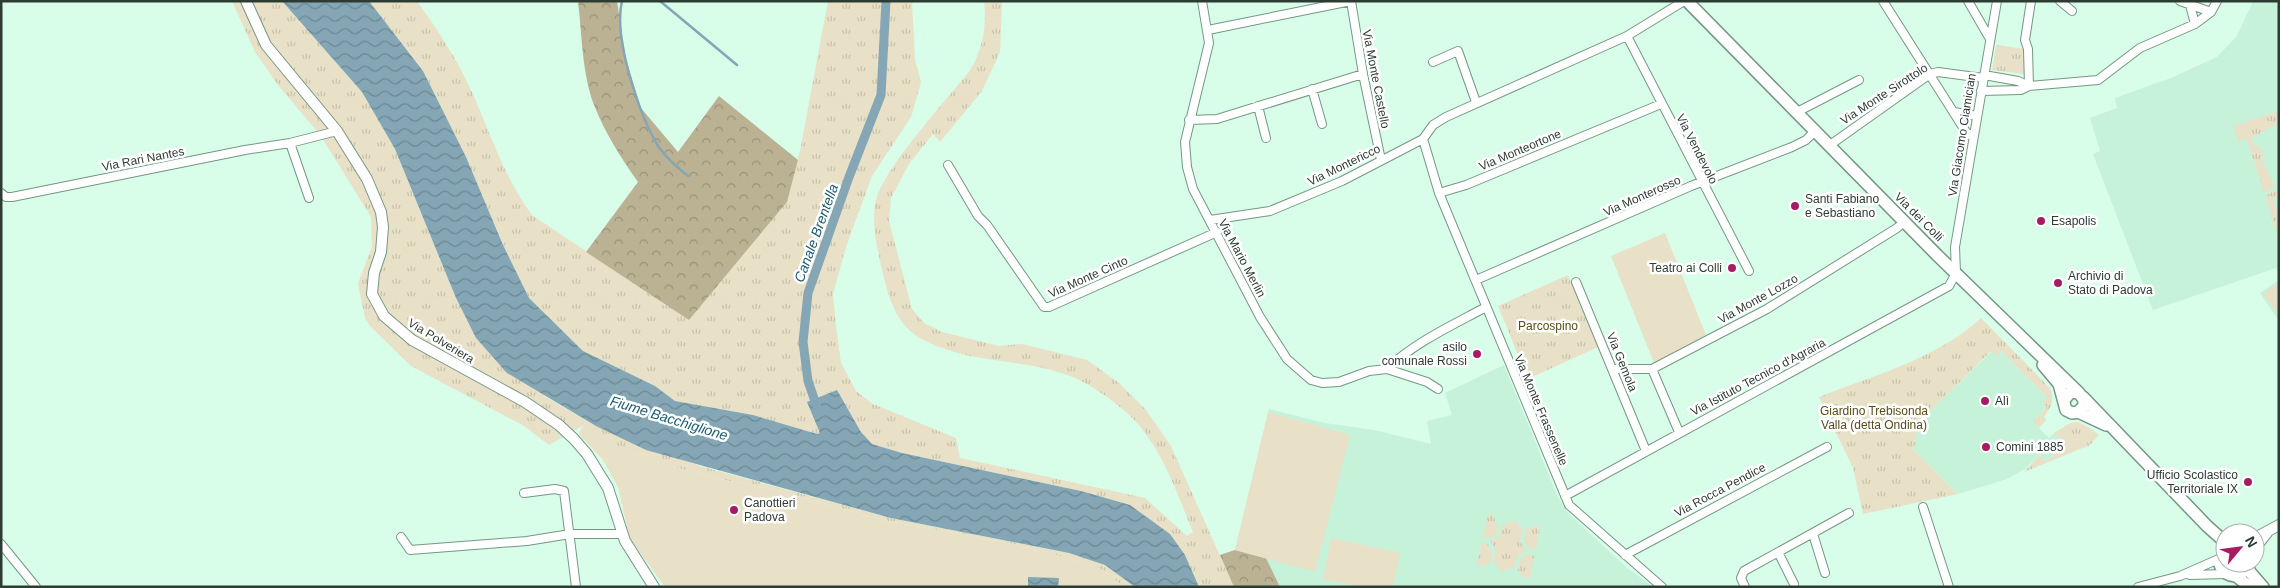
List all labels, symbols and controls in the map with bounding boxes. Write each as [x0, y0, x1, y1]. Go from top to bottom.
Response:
street label: Via Monte Castello [1360, 28, 1393, 130]
street label: Via Monte Sirottolo [1838, 60, 1931, 127]
street label: Via Giacomo Ciamician [1945, 72, 1979, 198]
street label: Via Vendevolo [1673, 112, 1721, 187]
street label: Via Monteortone [1477, 126, 1563, 174]
street label: Via Montericco [1305, 141, 1383, 189]
street label: Via Rari Nantes [101, 144, 185, 174]
street label: Via Monterosso [1601, 173, 1683, 219]
water label: Canale Brentella [791, 181, 841, 284]
street label: Via dei Colli [1892, 190, 1946, 244]
place label: Santi Fabiano e Sebastiano [1805, 192, 1879, 220]
marker: Santi Fabiano e Sebastiano [1789, 200, 1801, 212]
place label: Esapolis [2051, 214, 2096, 228]
marker: Esapolis [2035, 215, 2047, 227]
street label: Via Mario Merlin [1216, 217, 1268, 299]
street label: Via Monte Cinto [1046, 253, 1130, 301]
place label: Teatro ai Colli [1649, 261, 1722, 275]
marker: Teatro ai Colli [1726, 262, 1738, 274]
place label: Archivio di Stato di Padova [2068, 269, 2153, 297]
street label: Via Monte Lozzo [1716, 271, 1801, 327]
marker: Archivio di Stato di Padova [2052, 277, 2064, 289]
street label: Via Polveriera [405, 316, 477, 366]
park label: Parcospino [1518, 319, 1578, 333]
street label: Via Gemola [1604, 330, 1640, 394]
street label: Via Istituto Tecnico d'Agraria [1688, 335, 1828, 419]
place label: asilo comunale Rossi [1382, 340, 1467, 368]
marker: asilo comunale Rossi [1471, 348, 1483, 360]
street label: Via Monte Frassenelle [1511, 352, 1571, 468]
water label: Fiume Bacchiglione [608, 392, 730, 444]
place label: Alì [1995, 394, 2009, 408]
marker: Alì [1979, 395, 1991, 407]
park label: Giardino Trebisonda Valla (detta Ondina) [1820, 404, 1928, 432]
place label: Comini 1885 [1996, 440, 2064, 454]
marker: Comini 1885 [1980, 441, 1992, 453]
street label: Via Rocca Pendice [1672, 460, 1768, 520]
place label: Ufficio Scolastico Territoriale IX [2147, 468, 2238, 496]
marker: Ufficio Scolastico Territoriale IX [2242, 476, 2254, 488]
place label: Canottieri Padova [744, 496, 795, 524]
marker: Canottieri Padova [728, 504, 740, 516]
north arrow [2215, 523, 2265, 573]
text: N [2242, 533, 2261, 550]

